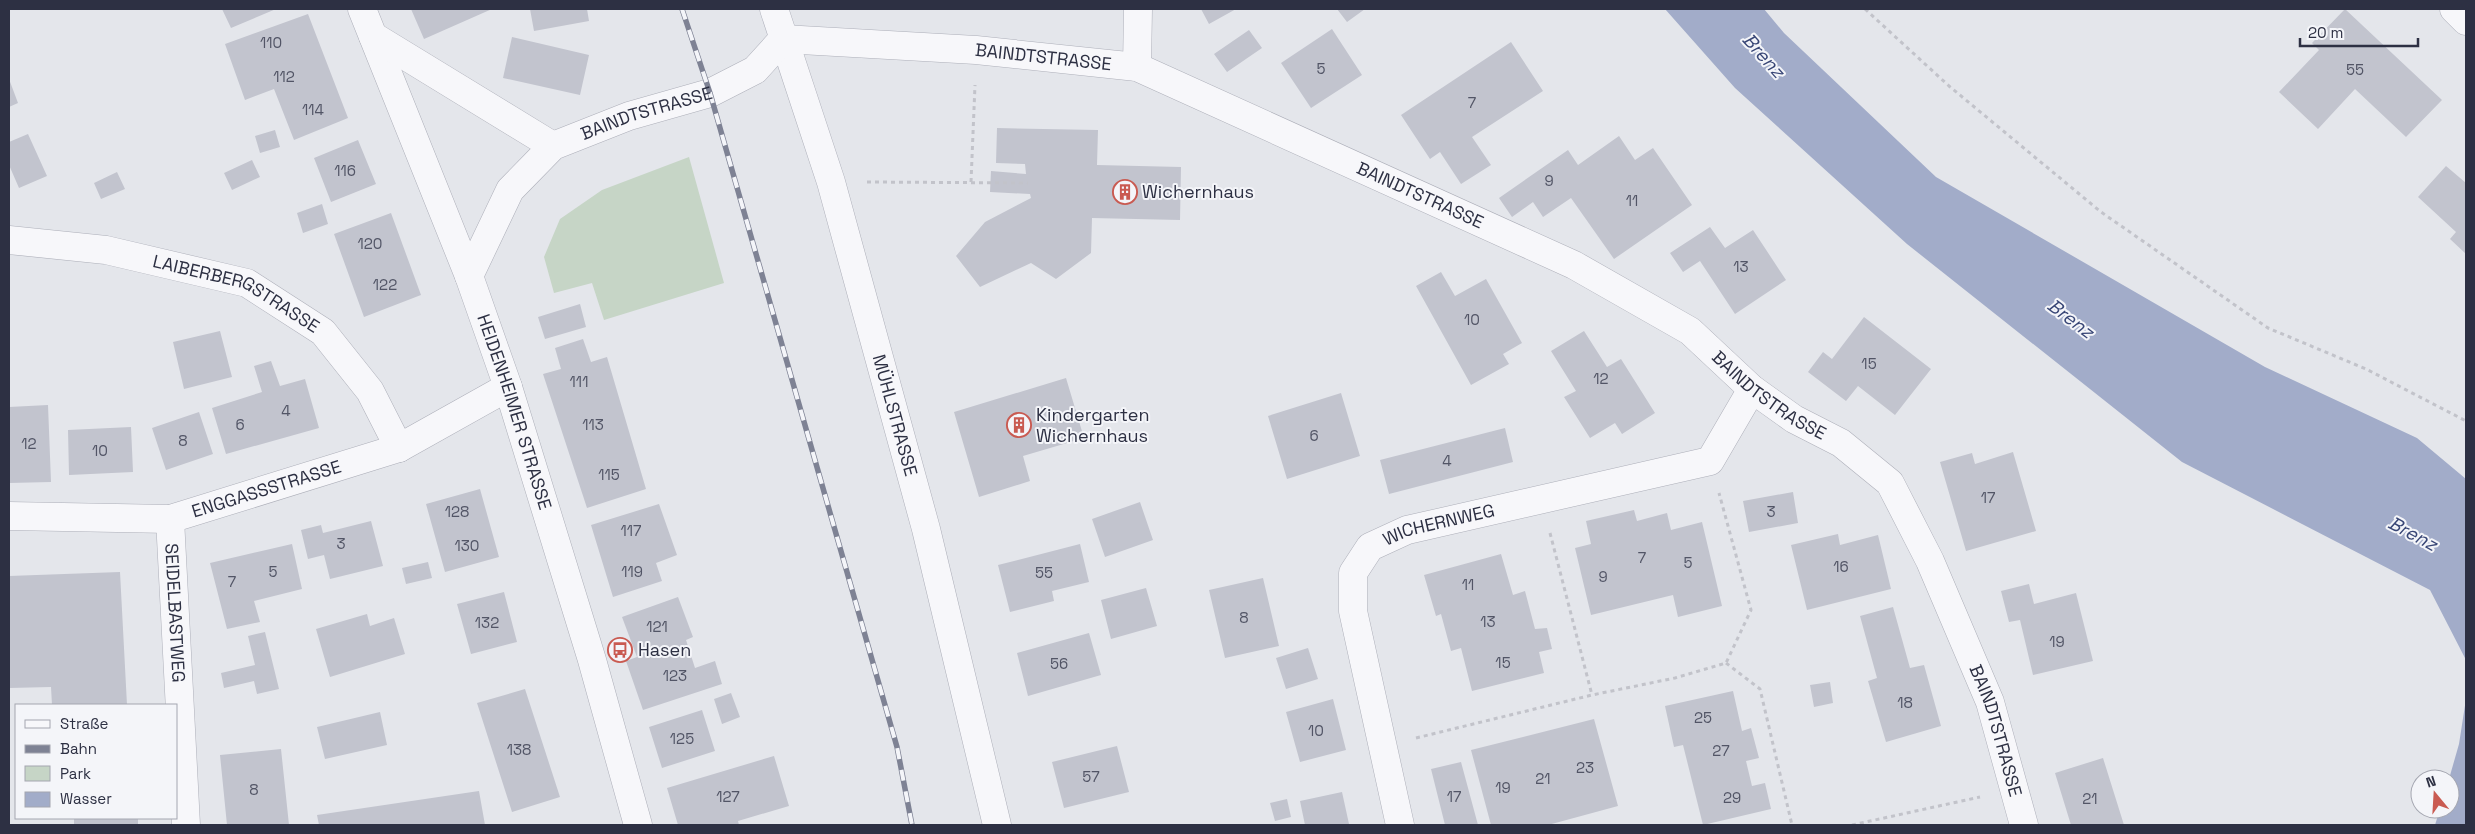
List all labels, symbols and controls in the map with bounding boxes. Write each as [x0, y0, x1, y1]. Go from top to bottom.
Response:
scale bar [2300, 15, 2418, 47]
text: 20 m [2308, 23, 2343, 42]
water label: Brenz [1737, 28, 1791, 84]
house number: 110 [260, 33, 282, 52]
street label: BAINDTSTRASSE [974, 38, 1113, 75]
house number: 5 [1317, 59, 1326, 78]
house number: 55 [2346, 60, 2364, 79]
house number: 112 [273, 67, 295, 86]
street label: BAINDTSTRASSE [577, 81, 715, 145]
house number: 7 [1468, 93, 1476, 112]
house number: 114 [302, 100, 324, 119]
street label: BAINDTSTRASSE [1353, 156, 1488, 234]
house number: 116 [334, 161, 356, 180]
house number: 9 [1544, 171, 1554, 190]
building icon: Wichernhaus [1112, 179, 1138, 205]
place label: Wichernhaus [1142, 180, 1254, 203]
house number: 11 [1626, 191, 1638, 210]
house number: 120 [358, 234, 382, 253]
street label: LAIBERBERGSTRASSE [151, 249, 324, 338]
house number: 13 [1733, 257, 1749, 276]
house number: 122 [373, 275, 397, 294]
water label: Brenz [2042, 293, 2100, 345]
house number: 10 [1464, 310, 1480, 329]
street label: HEIDENHEIMER STRASSE [472, 311, 557, 513]
street label: BAINDTSTRASSE [1707, 345, 1830, 445]
street label: MÜHLSTRASSE [868, 352, 923, 479]
house number: 15 [1861, 354, 1877, 373]
house number: 12 [1593, 369, 1609, 388]
house number: 111 [570, 372, 588, 391]
house number: 4 [281, 401, 291, 420]
place label: Kindergarten Wichernhaus [1036, 403, 1149, 447]
building icon: Kindergarten Wichernhaus [1006, 412, 1032, 438]
house number: 6 [235, 415, 245, 434]
house number: 113 [582, 415, 604, 434]
house number: 6 [1309, 426, 1319, 445]
house number: 8 [178, 431, 188, 450]
house number: 12 [21, 434, 37, 453]
house number: 10 [92, 441, 108, 460]
house number: 4 [1442, 451, 1452, 470]
street label: ENGGASSSTRASSE [189, 455, 344, 523]
house number: 115 [598, 465, 620, 484]
house number: 17 [1981, 488, 1995, 507]
street label: WICHERNWEG [1379, 498, 1497, 551]
house number: 128 [445, 502, 469, 521]
house number: 3 [1766, 502, 1776, 521]
water label: Brenz [2384, 510, 2443, 557]
house number: 117 [620, 521, 642, 540]
house number: 3 [336, 534, 346, 553]
house number: 130 [455, 536, 479, 555]
street label: SEIDELBASTWEG [160, 543, 191, 683]
house number: 7 [1638, 548, 1646, 567]
house number: 5 [1684, 553, 1693, 572]
house number: 16 [1833, 557, 1849, 576]
house number: 5 [269, 562, 278, 581]
house number: 119 [621, 562, 643, 581]
house number: 55 [1035, 563, 1053, 582]
house number: 9 [1598, 567, 1608, 586]
house number: 7 [228, 572, 236, 591]
house number: 11 [1462, 575, 1474, 594]
house number: 8 [1239, 608, 1249, 627]
house number: 13 [1480, 612, 1496, 631]
house number: 132 [475, 613, 499, 632]
house number: 121 [646, 617, 668, 636]
house number: 19 [2049, 632, 2065, 651]
bus stop icon: Hasen [607, 637, 633, 663]
place label: Hasen [638, 638, 691, 661]
house number: 15 [1495, 653, 1511, 672]
house number: 56 [1050, 654, 1068, 673]
street label: BAINDTSTRASSE [1964, 661, 2028, 799]
house number: 123 [663, 666, 687, 685]
house number: 18 [1897, 693, 1913, 712]
legend [15, 704, 178, 819]
house number: 25 [1694, 708, 1712, 727]
text: Straße [60, 714, 109, 733]
house number: 10 [1308, 721, 1324, 740]
house number: 125 [670, 729, 694, 748]
text: Bahn [60, 739, 97, 758]
house number: 138 [507, 740, 531, 759]
house number: 27 [1712, 741, 1730, 760]
house number: 23 [1576, 758, 1594, 777]
text: Park [60, 764, 91, 783]
house number: 57 [1082, 767, 1100, 786]
house number: 21 [1535, 769, 1551, 788]
north arrow [2410, 769, 2460, 819]
text: N [2424, 772, 2438, 792]
house number: 19 [1495, 778, 1511, 797]
house number: 8 [249, 780, 259, 799]
house number: 127 [716, 787, 740, 806]
house number: 17 [1447, 787, 1461, 806]
house number: 29 [1723, 788, 1741, 807]
text: Wasser [60, 789, 112, 808]
house number: 21 [2082, 789, 2098, 808]

